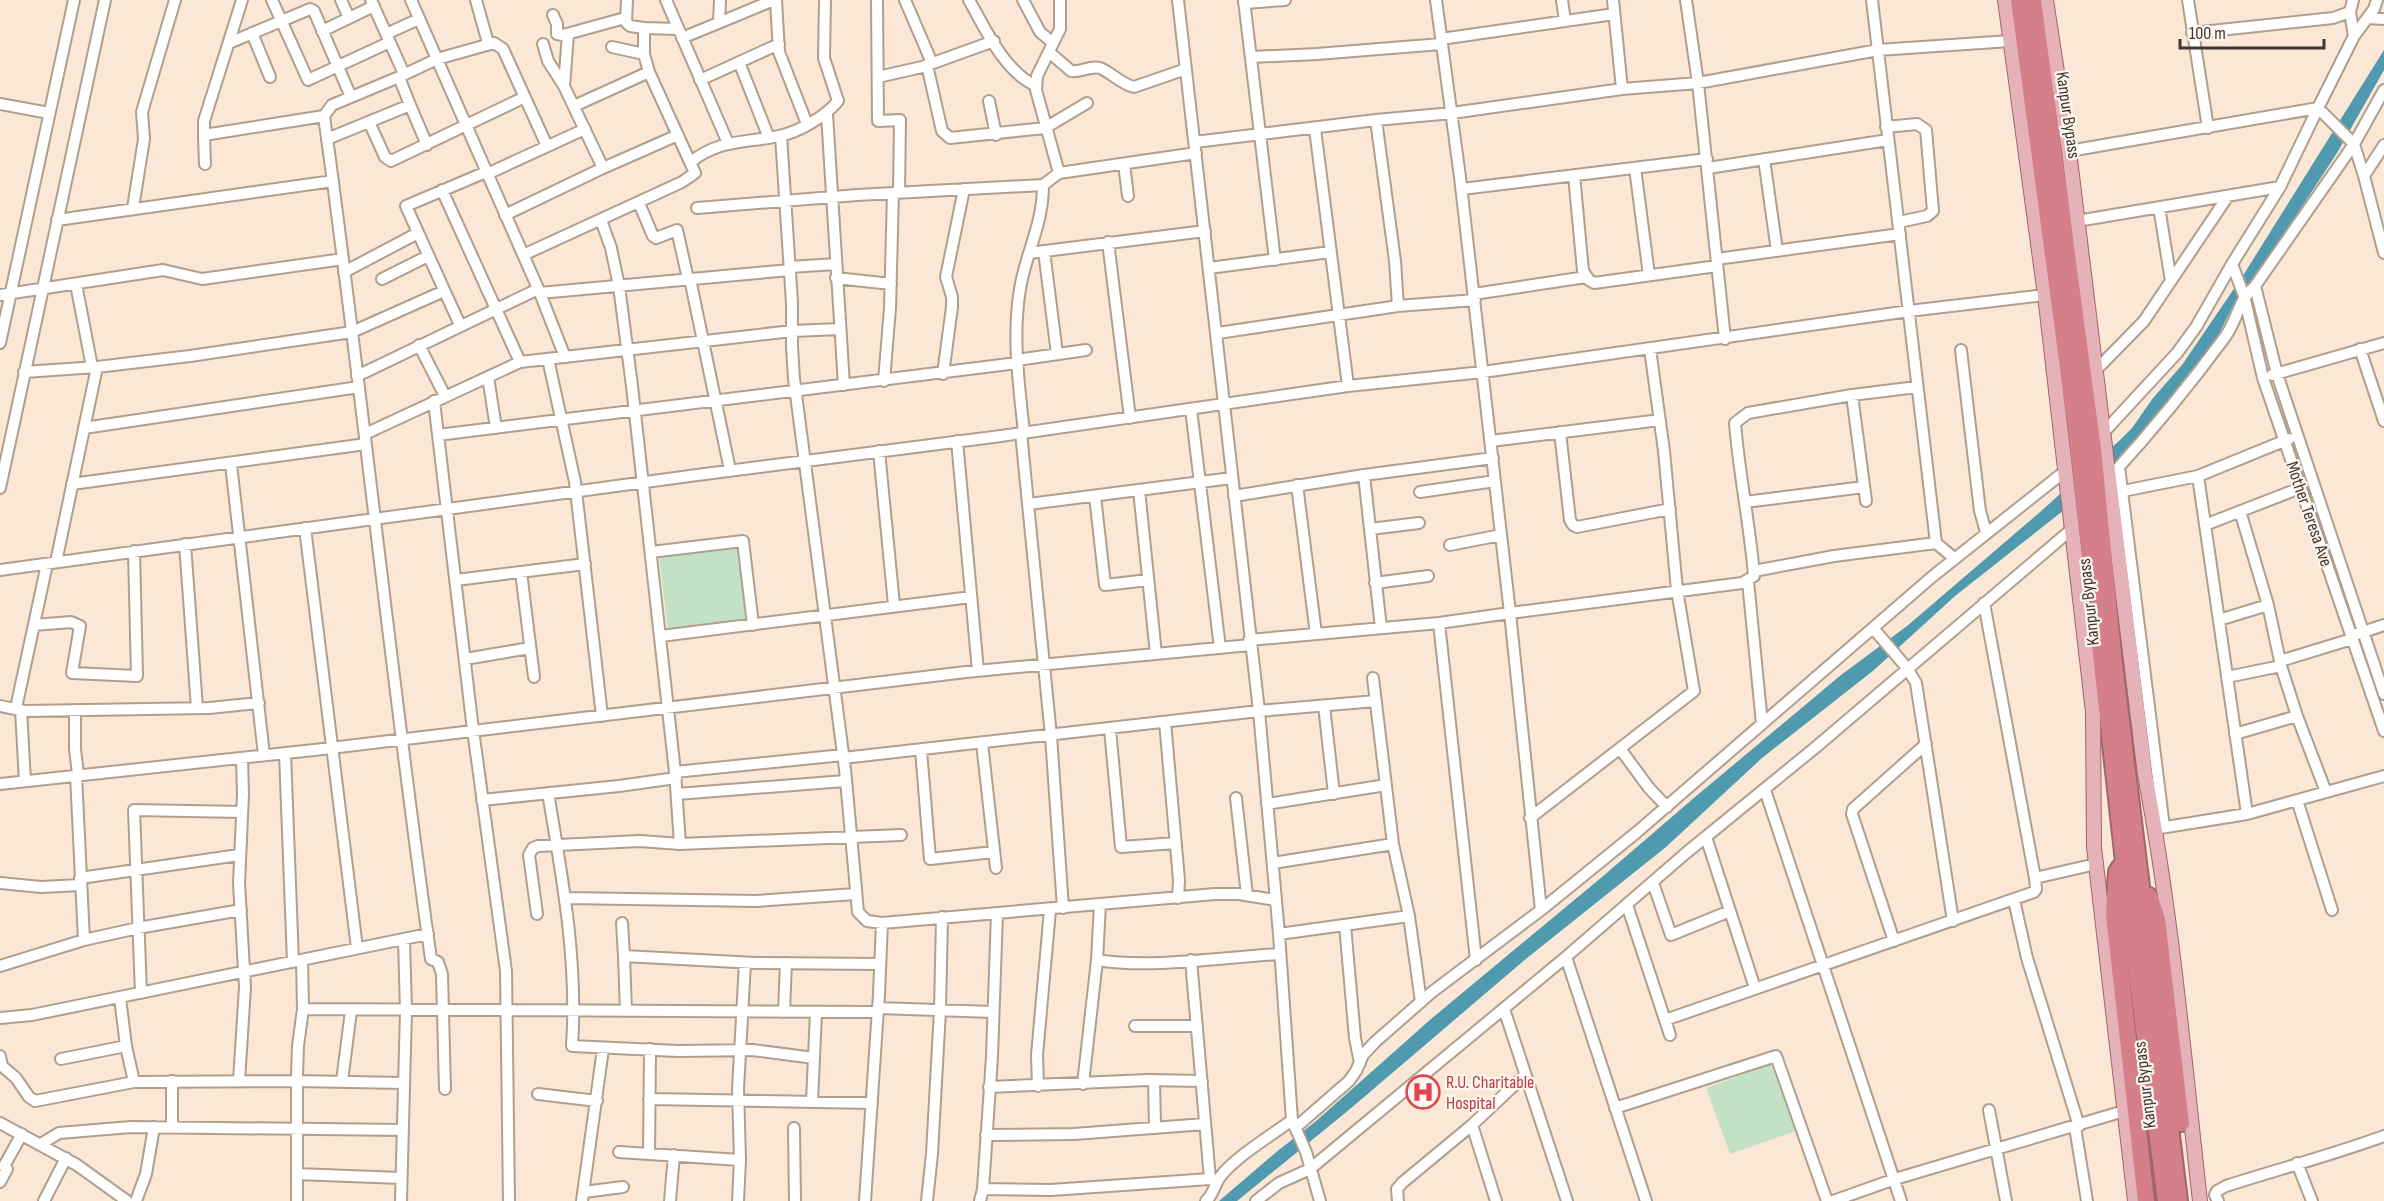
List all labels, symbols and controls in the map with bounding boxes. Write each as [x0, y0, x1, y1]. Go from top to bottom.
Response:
scale bar [2180, 12, 2324, 50]
text: 100 m [2189, 23, 2226, 44]
street label: Kanpur Bypass [2052, 70, 2084, 160]
street label: Mother Teresa Ave [2281, 459, 2337, 569]
street label: Kanpur Bypass [2074, 557, 2104, 647]
street label: Kanpur Bypass [2129, 1040, 2161, 1130]
place label: R.U. Charitable Hospital [1446, 1072, 1534, 1114]
hospital icon: R.U. Charitable Hospital [1405, 1074, 1441, 1110]

